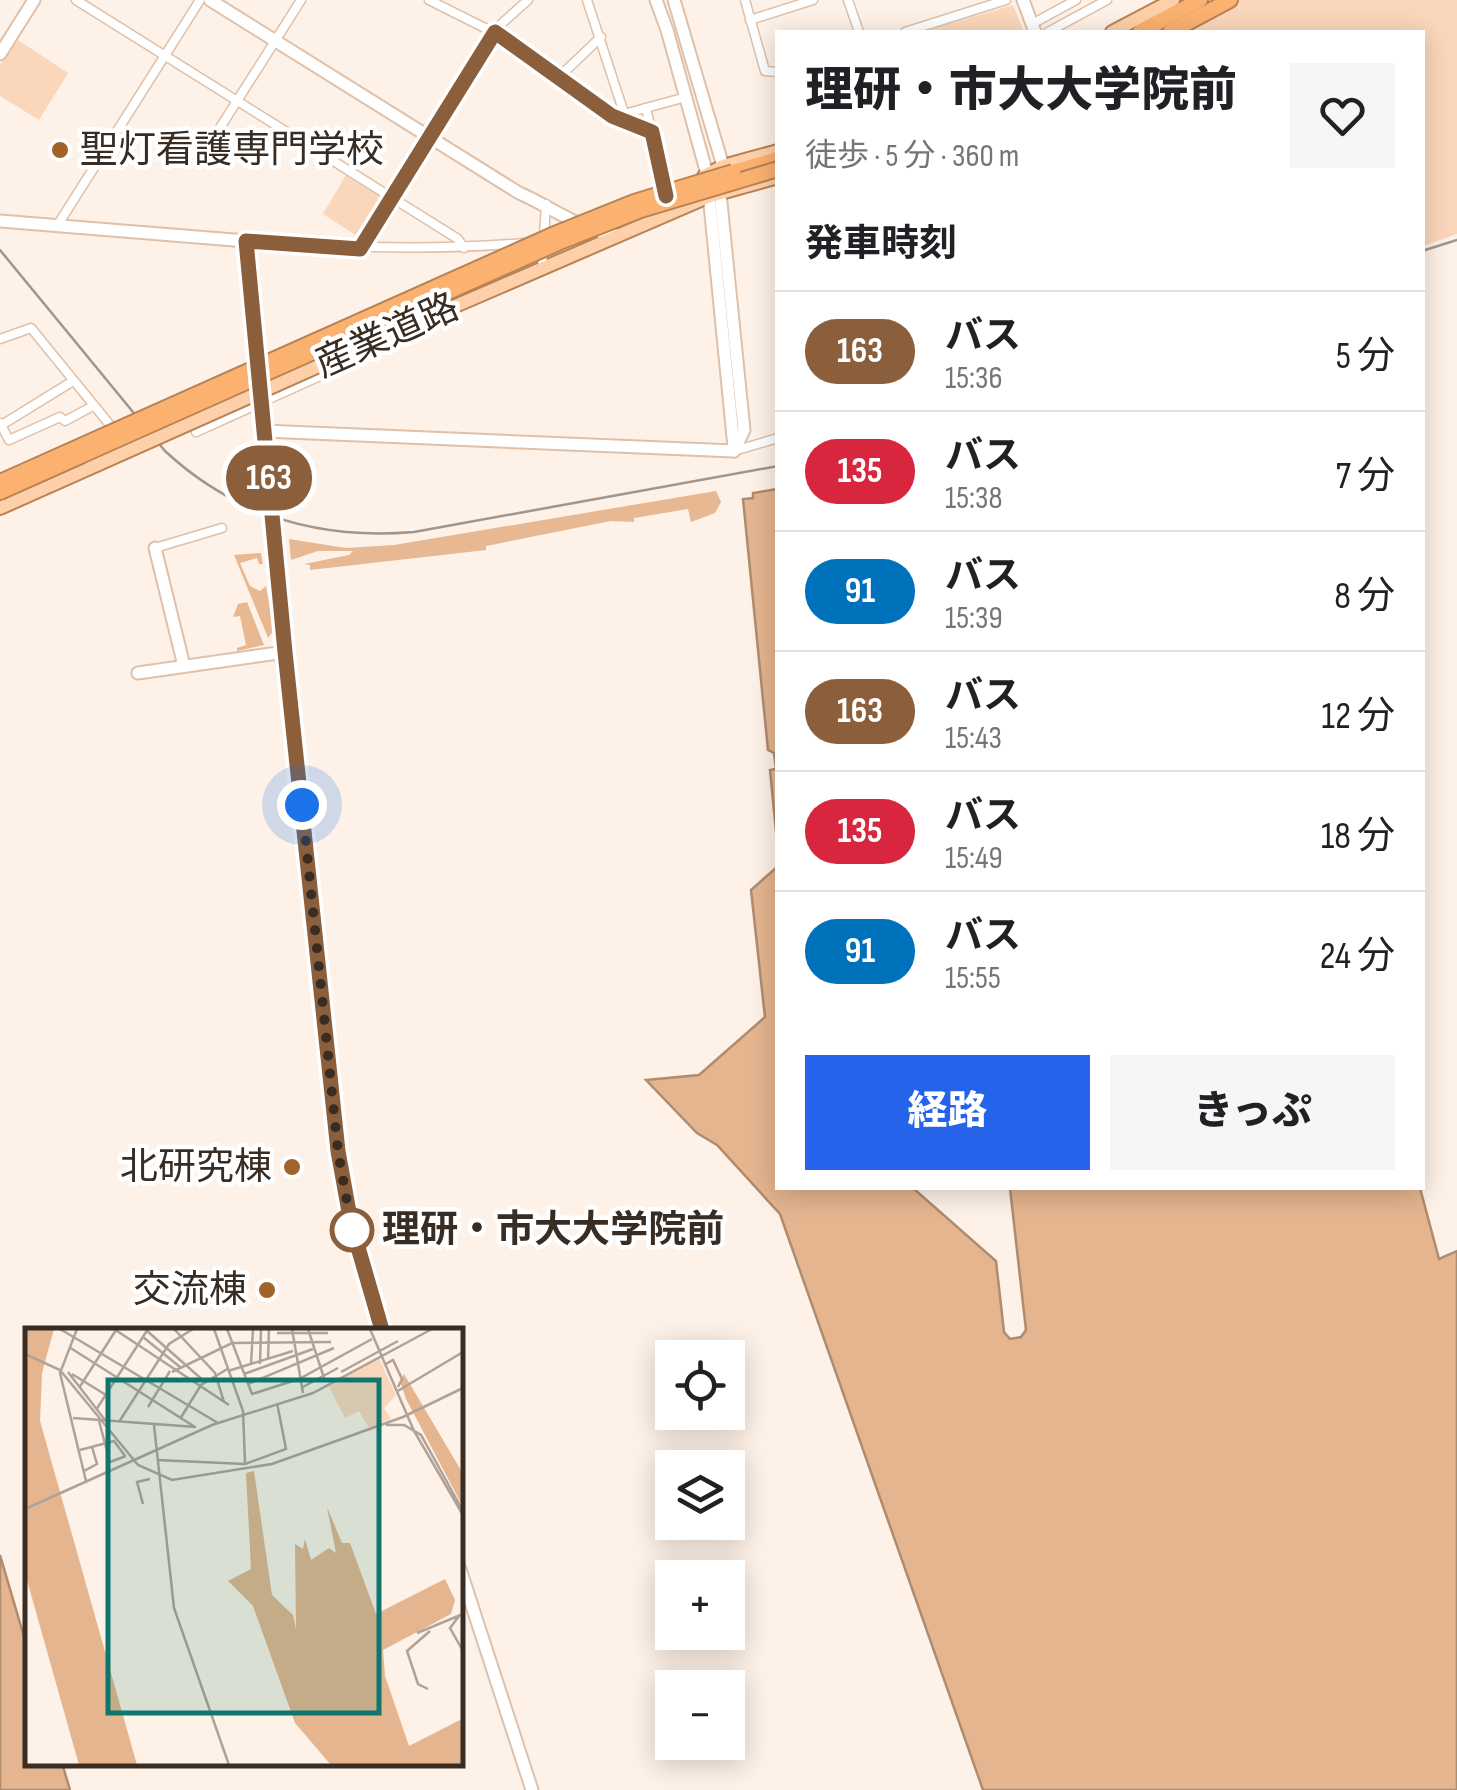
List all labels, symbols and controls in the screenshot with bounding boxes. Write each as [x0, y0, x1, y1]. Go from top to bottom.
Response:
text: 理研・市大大学院前 [805, 63, 1237, 120]
button: heart [1290, 63, 1395, 168]
place label: 聖灯看護専門学校 [80, 128, 384, 173]
text: 徒歩 · 5 分 · 360 m [805, 137, 1019, 176]
marker: 聖灯看護専門学校 [49, 139, 71, 161]
text: 発車時刻 [805, 222, 957, 267]
street label: 産業道路 [308, 285, 466, 387]
text: バス [945, 314, 1021, 359]
text: 163 [837, 330, 883, 373]
text: 5 分 [1336, 334, 1395, 379]
text: 15:36 [945, 359, 1002, 398]
text: バス [945, 434, 1021, 479]
line badge: 163 [212, 446, 326, 510]
text: 135 [838, 450, 882, 493]
text: 7 分 [1336, 454, 1395, 499]
text: 163 [246, 457, 292, 500]
text: 15:38 [945, 479, 1003, 518]
text: バス [945, 554, 1021, 599]
text: 91 [845, 570, 875, 613]
text: 8 分 [1334, 574, 1395, 619]
text: 15:39 [945, 599, 1003, 638]
text: バス [945, 674, 1021, 719]
text: 163 [837, 690, 883, 733]
text: 12 分 [1322, 694, 1395, 739]
text: 15:43 [945, 719, 1002, 758]
your location [277, 780, 327, 830]
text: バス [945, 794, 1021, 839]
text: 135 [838, 810, 882, 853]
text: 18 分 [1321, 814, 1395, 859]
text: 15:49 [945, 839, 1003, 878]
text: バス [945, 914, 1021, 959]
text: 91 [845, 930, 875, 973]
text: 24 分 [1320, 934, 1395, 979]
text: 15:55 [945, 959, 1001, 998]
button: 経路 [805, 1055, 1090, 1170]
button: きっぷ [1110, 1055, 1395, 1170]
place label: 北研究棟 [120, 1145, 272, 1190]
marker: 北研究棟 [281, 1156, 303, 1178]
place label: 理研・市大大学院前 [382, 1208, 724, 1253]
marker: 理研・市大大学院前 [331, 1209, 373, 1251]
place label: 交流棟 [133, 1268, 247, 1313]
marker: 交流棟 [256, 1279, 278, 1301]
inset map [25, 1328, 462, 1765]
map controls [655, 1340, 745, 1760]
button: locate [655, 1340, 745, 1430]
button: layers [655, 1450, 745, 1540]
button: + [655, 1560, 745, 1650]
button: − [655, 1670, 745, 1760]

